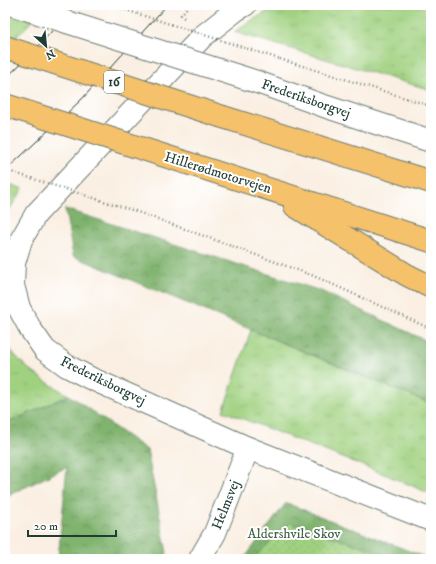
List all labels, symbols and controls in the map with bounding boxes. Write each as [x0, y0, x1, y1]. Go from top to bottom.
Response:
north arrow [26, 26, 66, 66]
text: N [43, 46, 57, 62]
road number: 16 [104, 71, 124, 93]
street label: Frederiksborgvej [259, 75, 353, 123]
street label: Hillerødmotorvejen [162, 148, 274, 198]
street label: Frederiksborgvej [57, 353, 149, 409]
street label: Helmsvej [208, 478, 244, 532]
scale bar [28, 512, 116, 538]
text: 20 m [34, 519, 58, 534]
park label: Aldershvile Skov [248, 525, 341, 543]

